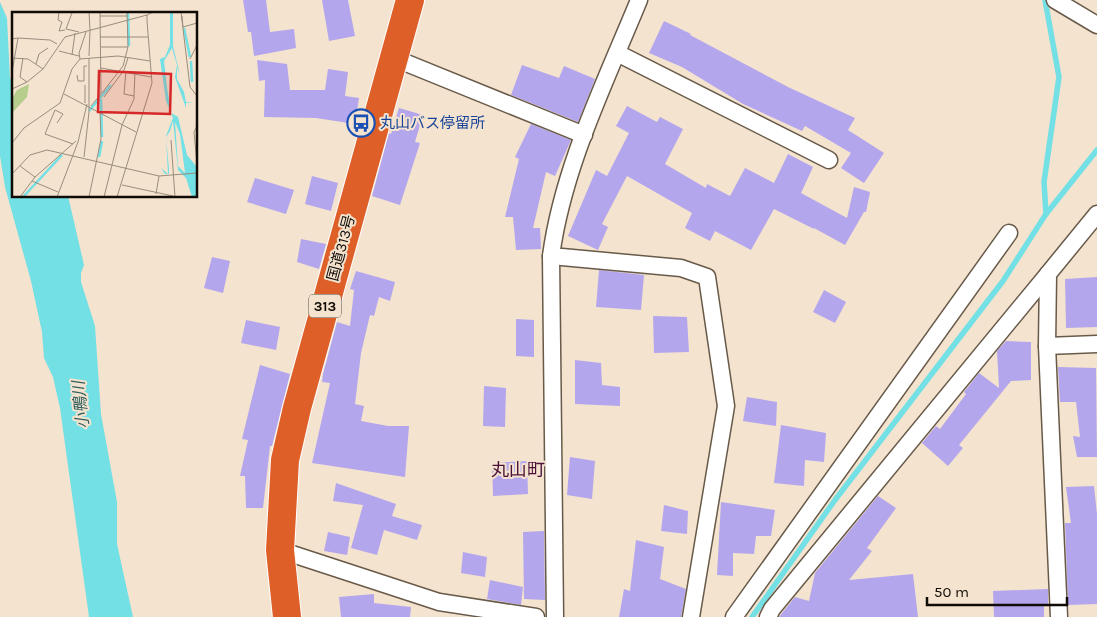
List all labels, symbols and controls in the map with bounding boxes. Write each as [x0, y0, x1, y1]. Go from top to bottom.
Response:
inset map [12, 12, 198, 198]
bus stop icon: 丸山バス停留所 [346, 108, 376, 138]
place label: 丸山バス停留所 [380, 114, 485, 132]
street label: 国道313号 [324, 213, 358, 283]
road number: 313 [309, 294, 341, 318]
water label: 小鴨川 [68, 378, 92, 430]
district label: 丸山町 [491, 459, 545, 481]
scale bar [927, 574, 1067, 606]
text: 50 m [934, 583, 969, 601]

